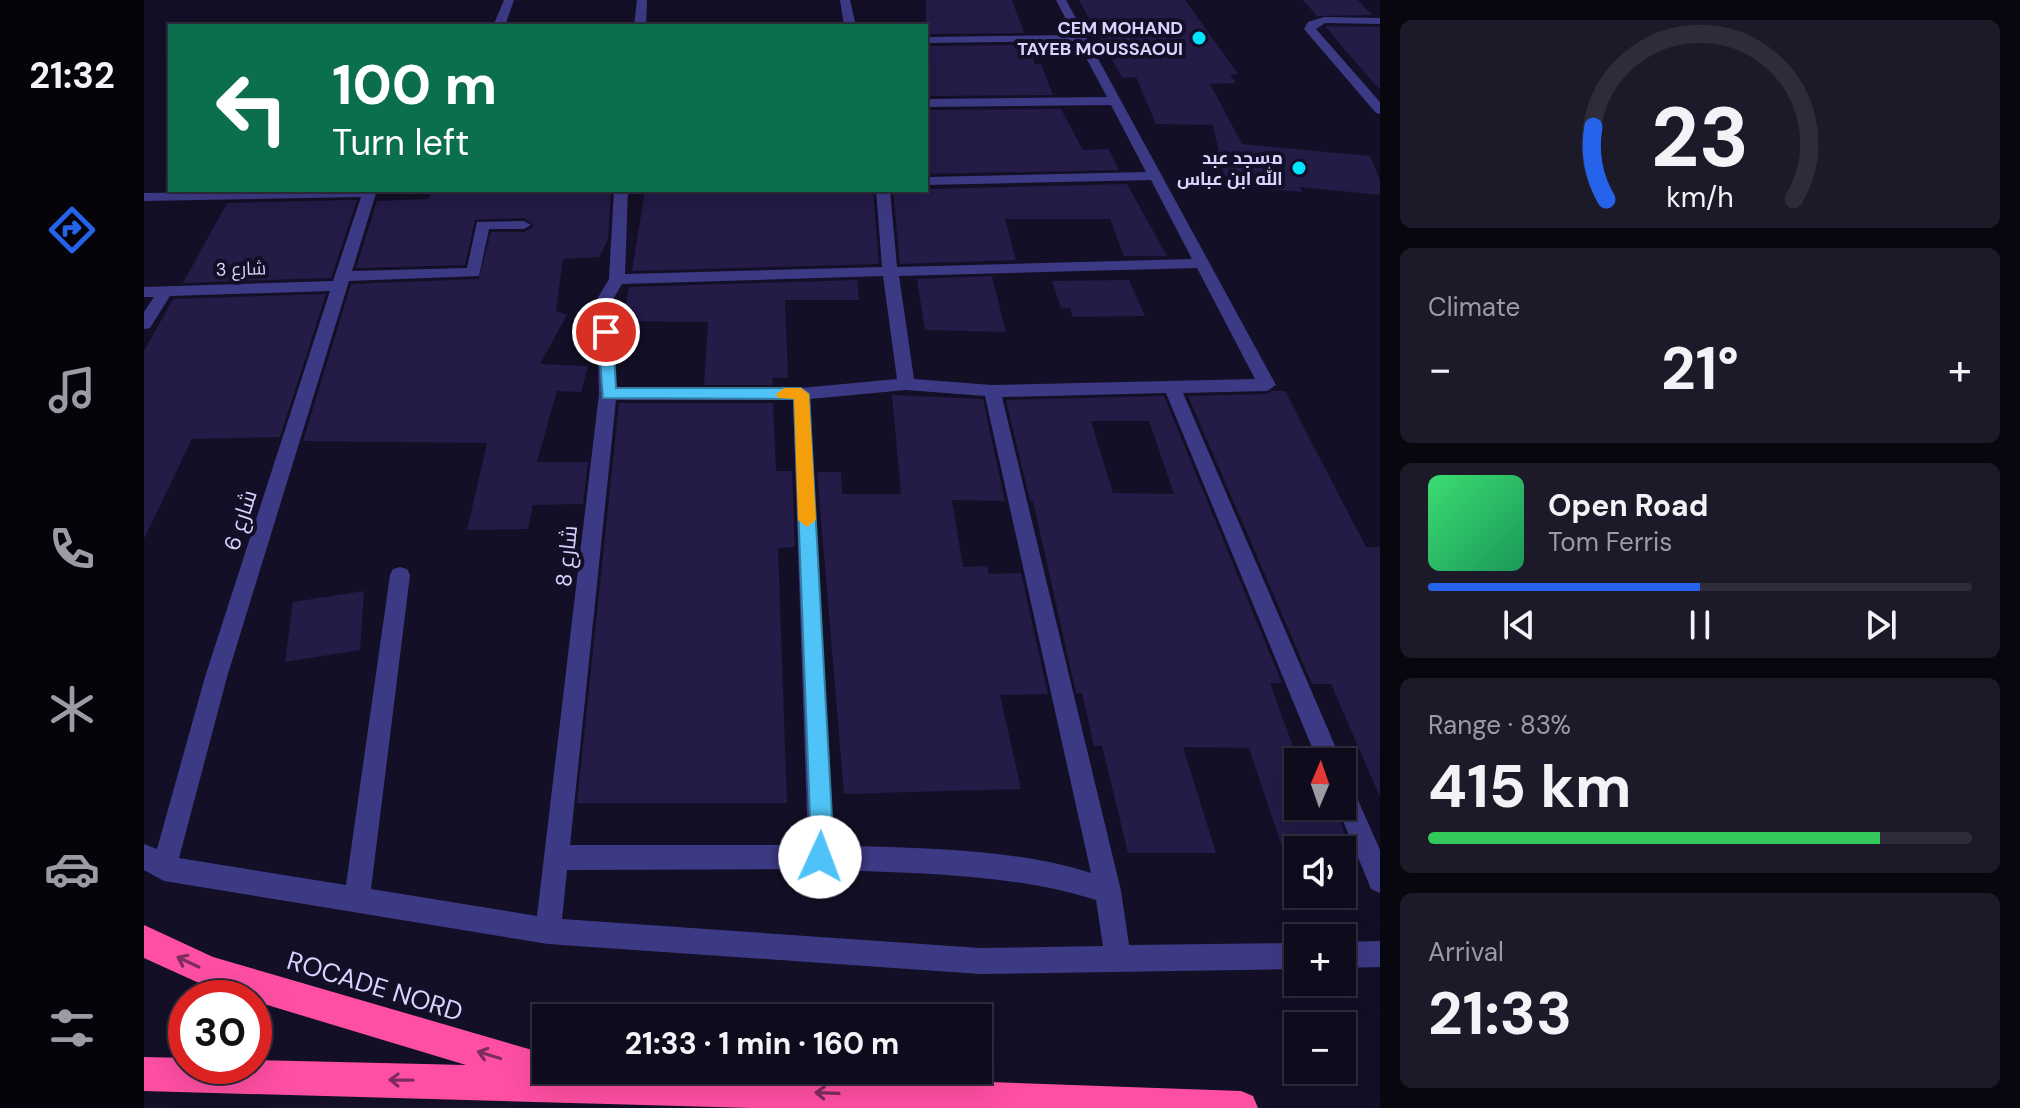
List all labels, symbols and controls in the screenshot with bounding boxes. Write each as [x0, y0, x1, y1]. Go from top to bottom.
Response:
place label: CEM MOHAND TAYEB MOUSSAOUI [1017, 16, 1183, 61]
marker: CEM MOHAND TAYEB MOUSSAOUI [1190, 29, 1208, 47]
text: 100 m [332, 48, 497, 121]
text: 21:32 [29, 52, 115, 99]
icon: left [200, 56, 304, 160]
text: 23 [1651, 83, 1749, 192]
text: Turn left [332, 119, 469, 166]
place label: مسجد عبد الله ابن عباس [1177, 146, 1283, 191]
marker: مسجد عبد الله ابن عباس [1290, 159, 1308, 177]
text: km/h [1666, 179, 1734, 216]
icon: directions [44, 202, 100, 258]
street label: شارع 3 [215, 256, 267, 282]
text: Climate [1428, 290, 1520, 324]
pin [572, 298, 640, 366]
icon: arrive [584, 310, 628, 354]
text: 21° [1661, 329, 1739, 408]
text: − [1428, 340, 1452, 398]
text: + [1948, 340, 1972, 398]
icon: music [44, 362, 100, 418]
street label: شارع 6 [217, 486, 264, 554]
text: Open Road [1548, 486, 1708, 525]
icon: phone [44, 521, 100, 577]
street label: شارع 8 [549, 524, 584, 588]
text: Tom Ferris [1548, 525, 1672, 559]
icon: previous [1497, 603, 1541, 647]
icon: pause [1678, 603, 1722, 647]
icon: next [1859, 603, 1903, 647]
icon: climate [44, 681, 100, 737]
text: Range · 83% [1428, 708, 1571, 742]
text: 415 km [1428, 747, 1631, 826]
north arrow [1284, 748, 1356, 820]
map controls [1284, 748, 1356, 1084]
position arrow [778, 815, 862, 899]
button: sound [1284, 836, 1356, 908]
icon: car [44, 841, 100, 897]
button: + [1284, 924, 1356, 996]
text: Arrival [1428, 935, 1504, 969]
street label: ROCADE NORD [283, 943, 467, 1029]
one-way arrow [176, 953, 200, 968]
text: 21:33 [1428, 974, 1572, 1053]
speed limit sign: 30 [168, 980, 272, 1084]
icon: filters [44, 1000, 100, 1056]
button: − [1284, 1012, 1356, 1084]
text: 21:33 · 1 min · 160 m [625, 1024, 899, 1063]
one-way arrow [477, 1047, 503, 1062]
one-way arrow [388, 1073, 415, 1088]
one-way arrow [814, 1086, 841, 1101]

